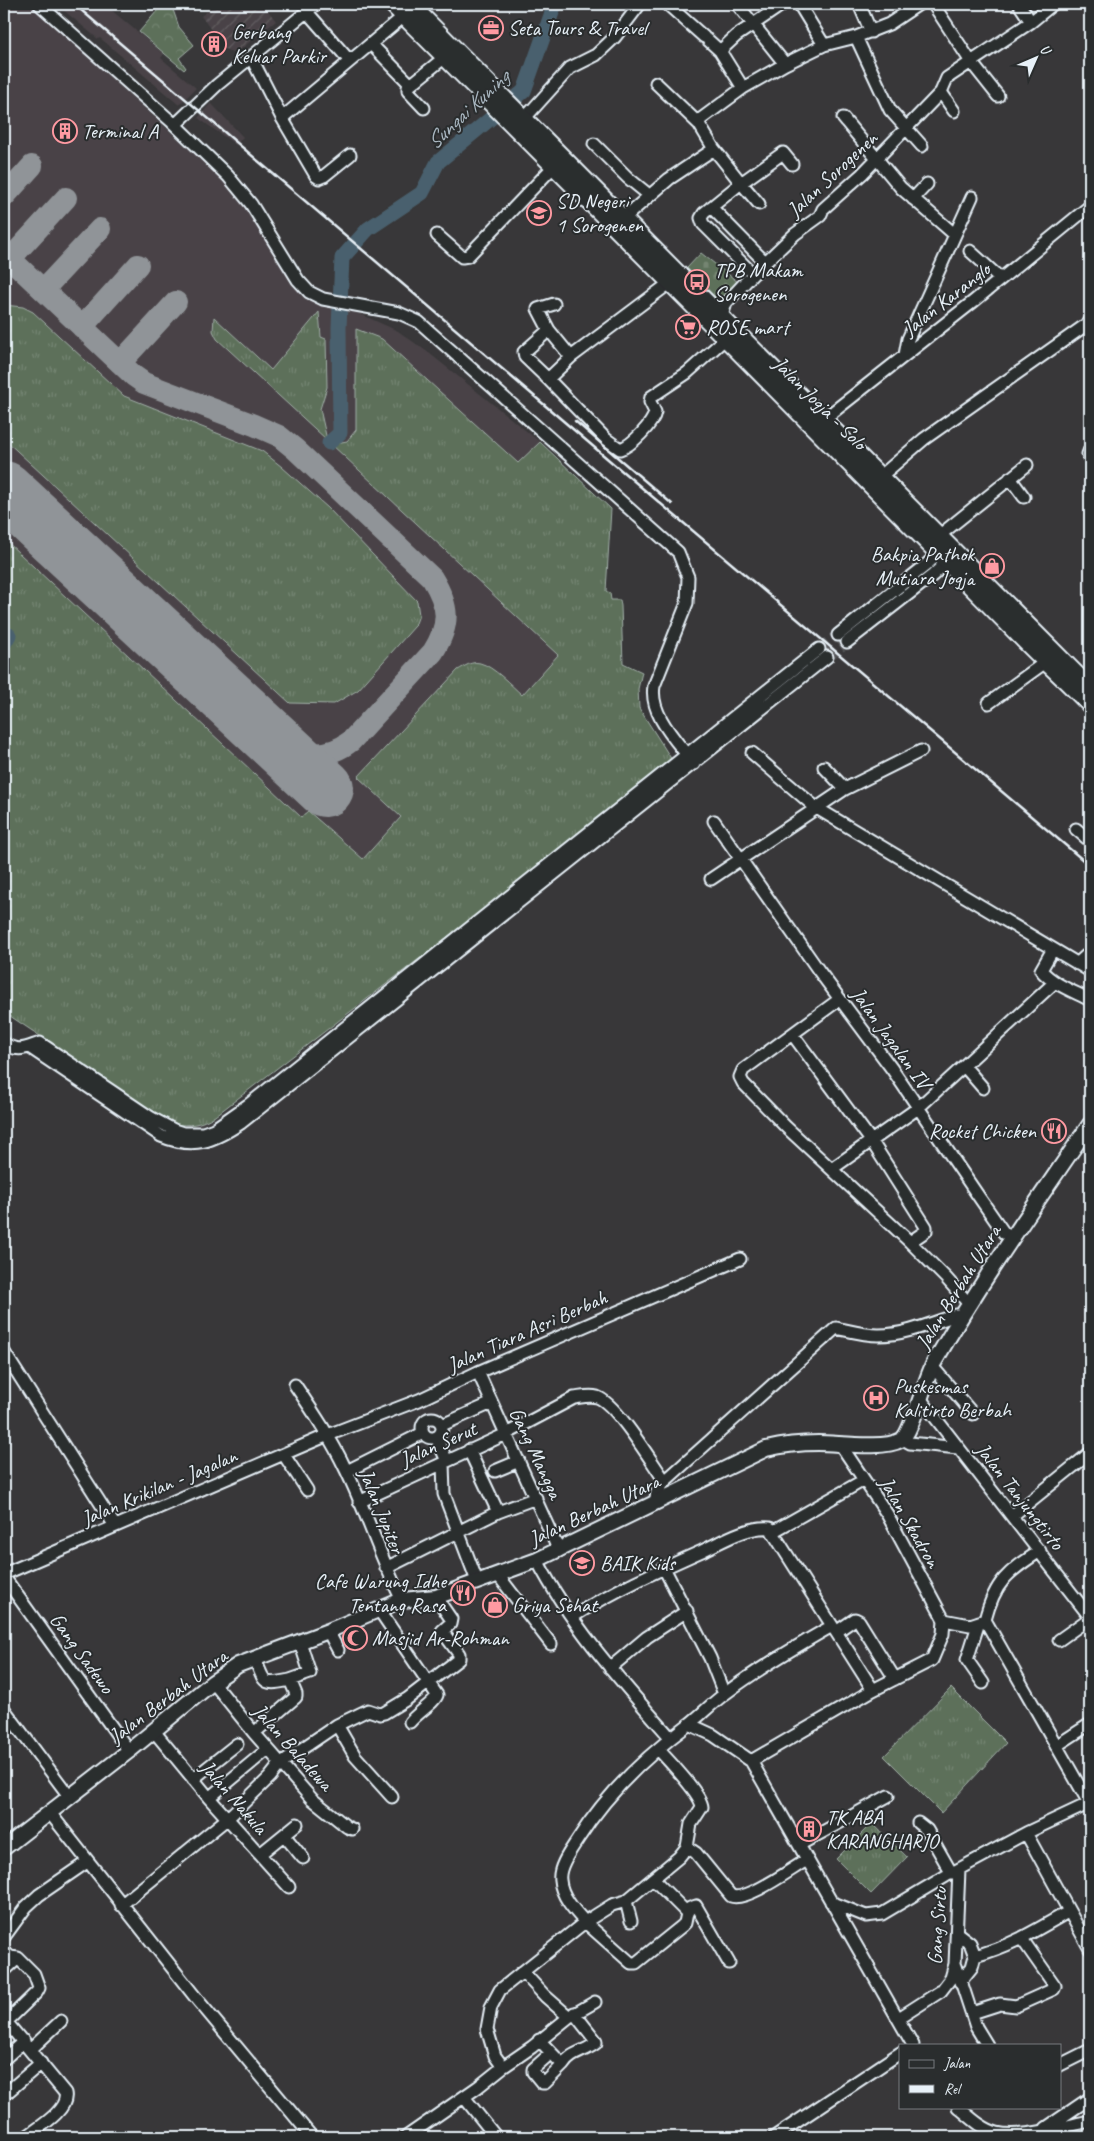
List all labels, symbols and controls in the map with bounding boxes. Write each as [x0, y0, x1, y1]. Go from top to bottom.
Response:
office icon: Seta Tours & Travel [478, 15, 504, 41]
place label: Seta Tours & Travel [508, 15, 650, 41]
place label: Gerbang Keluar Parkir [232, 19, 327, 69]
building icon: Gerbang Keluar Parkir [201, 31, 227, 57]
north arrow [1012, 32, 1062, 82]
text: U [1036, 41, 1056, 60]
water label: Sungai Kuning [420, 62, 518, 155]
building icon: Terminal A [52, 118, 78, 144]
place label: Terminal A [82, 118, 160, 144]
street label: Jalan Sorogenen [781, 124, 884, 223]
place label: SD Negeri 1 Sorogenen [556, 188, 643, 238]
school or university icon: SD Negeri 1 Sorogenen [526, 200, 552, 226]
street label: Jalan Karanglo [896, 255, 997, 342]
place label: TPB Makam Sorogenen [714, 257, 804, 307]
bus stop icon: TPB Makam Sorogenen [684, 269, 710, 295]
supermarket icon: ROSE mart [675, 314, 701, 340]
place label: ROSE mart [706, 314, 792, 340]
street label: Jalan Jogja - Solo [767, 350, 874, 457]
place label: Bakpia Pathok Mutiara Jogja [871, 541, 976, 591]
shop icon: Bakpia Pathok Mutiara Jogja [979, 553, 1005, 579]
street label: Jalan Jagalan IV [845, 981, 939, 1097]
place label: Rocket Chicken [929, 1118, 1037, 1144]
restaurant icon: Rocket Chicken [1041, 1118, 1067, 1144]
street label: Jalan Berbah Utara [909, 1218, 1008, 1355]
street label: Jalan Tiara Asri Berbah [442, 1284, 612, 1378]
place label: Puskesmas Kalitirto Berbah [894, 1373, 1012, 1423]
hospital icon: Puskesmas Kalitirto Berbah [863, 1385, 889, 1411]
street label: Gang Mangga [504, 1403, 569, 1505]
street label: Jalan Serut [395, 1415, 482, 1473]
street label: Jalan Tanjungtirto [969, 1436, 1071, 1556]
street label: Jalan Krikilan - Jagalan [76, 1442, 242, 1532]
street label: Jalan Jupiter [353, 1464, 411, 1559]
street label: Jalan Berbah Utara [524, 1467, 666, 1552]
street label: Jalan Skadron [873, 1471, 947, 1574]
school or university icon: BAIK Kids [569, 1550, 595, 1576]
place label: BAIK Kids [600, 1550, 677, 1576]
place label: Cafe Warung Idhe Tentang Rasa [315, 1568, 448, 1618]
restaurant icon: Cafe Warung Idhe Tentang Rasa [450, 1580, 476, 1606]
shop icon: Griya Sehat [482, 1592, 508, 1618]
place label: Griya Sehat [512, 1592, 599, 1618]
street label: Gang Sadewo [44, 1608, 121, 1700]
mosque icon: Masjid Ar-Rohman [342, 1625, 368, 1651]
place label: Masjid Ar-Rohman [372, 1625, 510, 1651]
street label: Jalan Berbah Utara [103, 1642, 234, 1750]
street label: Jalan Baladewa [246, 1697, 341, 1798]
street label: Jalan Nakula [194, 1754, 274, 1841]
place label: TK ABA KARANGHARJO [826, 1804, 941, 1854]
building icon: TK ABA KARANGHARJO [796, 1816, 822, 1842]
street label: Gang Sirtu [921, 1885, 953, 1966]
legend [899, 2044, 1062, 2108]
text: Jalan [943, 2054, 971, 2073]
text: Rel [944, 2080, 962, 2099]

